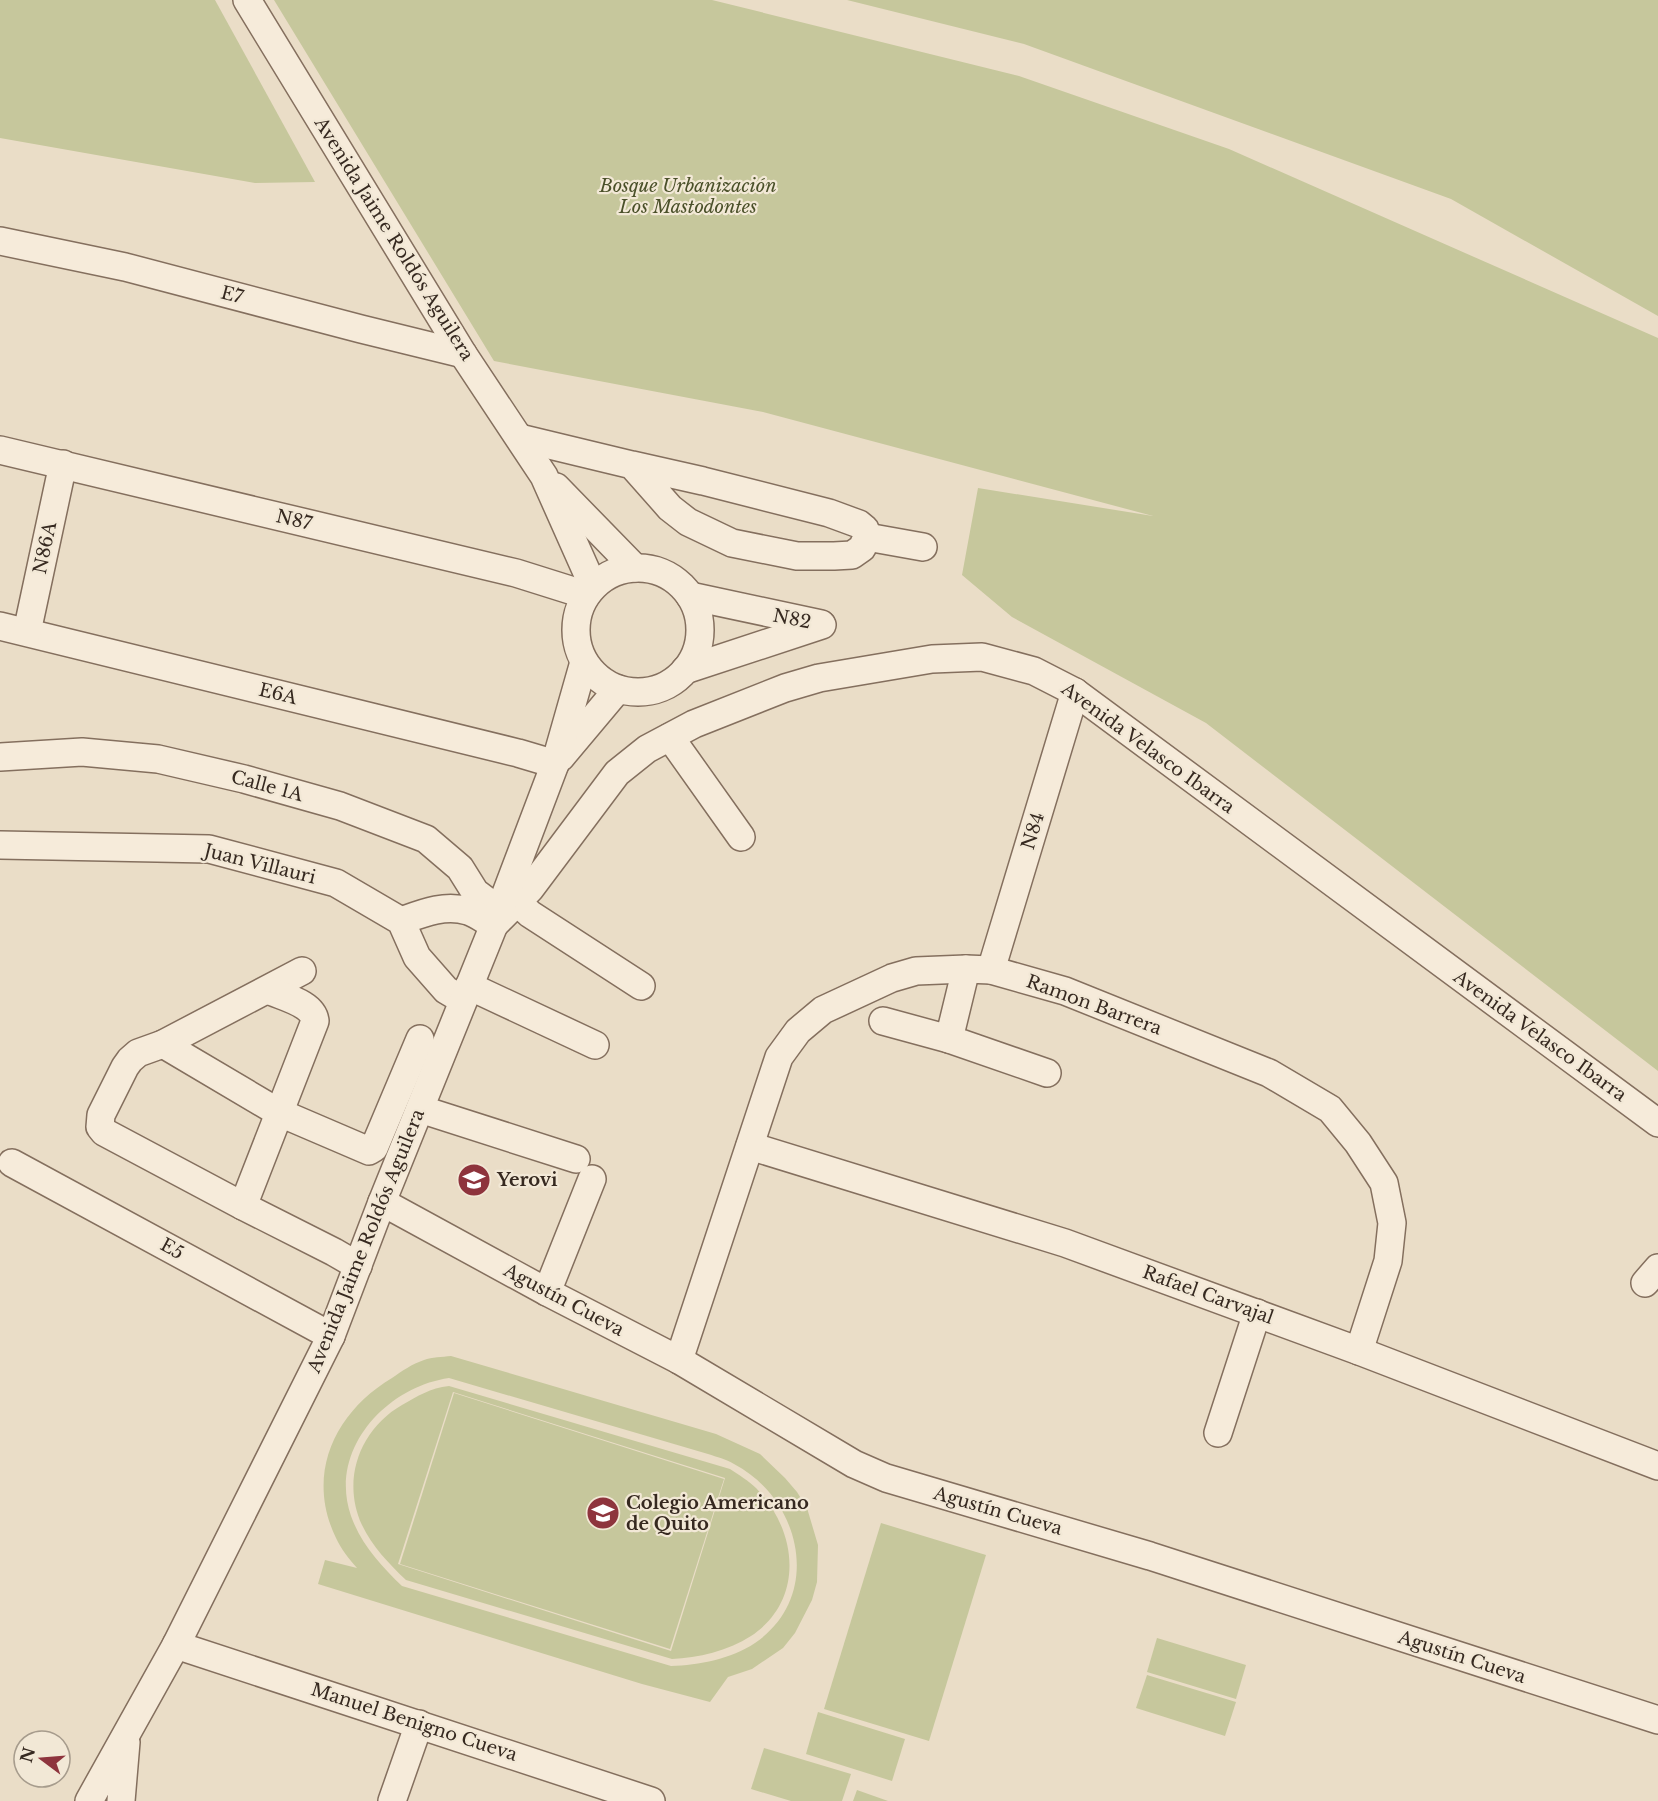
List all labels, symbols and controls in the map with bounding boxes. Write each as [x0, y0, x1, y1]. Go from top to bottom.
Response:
street label: Avenida Jaime Roldós Aguilera [309, 113, 478, 365]
park label: Bosque Urbanización Los Mastodontes [599, 175, 776, 218]
street label: E7 [218, 282, 246, 309]
street label: N87 [274, 505, 315, 535]
street label: N86A [29, 519, 61, 576]
street label: N82 [771, 605, 813, 633]
street label: Avenida Velasco Ibarra [1056, 677, 1239, 818]
street label: E6A [257, 679, 300, 710]
street label: Calle 1A [229, 766, 306, 806]
street label: N84 [1017, 810, 1049, 852]
street label: Juan Villauri [200, 839, 318, 888]
street label: Avenida Velasco Ibarra [1448, 965, 1631, 1106]
street label: Ramon Barrera [1023, 970, 1165, 1040]
street label: Avenida Jaime Roldós Aguilera [303, 1106, 429, 1377]
school or university icon: Yerovi [456, 1162, 492, 1198]
place label: Yerovi [496, 1169, 558, 1191]
street label: E5 [156, 1234, 188, 1264]
street label: Agustín Cueva [499, 1259, 628, 1341]
street label: Rafael Carvajal [1139, 1261, 1277, 1329]
street label: Agustín Cueva [930, 1482, 1065, 1540]
place label: Colegio Americano de Quito [626, 1492, 809, 1535]
school or university icon: Colegio Americano de Quito [585, 1495, 621, 1531]
street label: Agustín Cueva [1395, 1626, 1529, 1688]
street label: Manuel Benigno Cueva [308, 1678, 520, 1766]
north arrow [12, 1729, 72, 1789]
text: N [16, 1745, 39, 1765]

